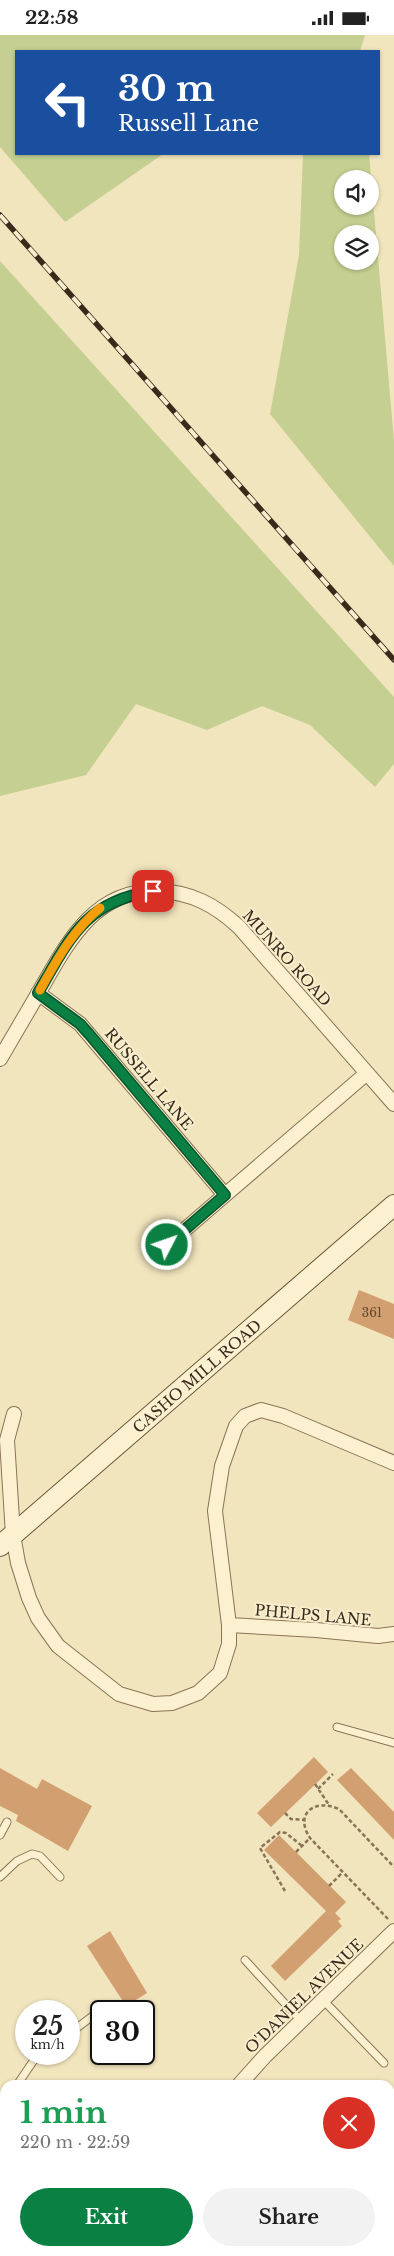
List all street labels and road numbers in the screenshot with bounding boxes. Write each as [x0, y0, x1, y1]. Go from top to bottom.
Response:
street label: MUNRO ROAD [239, 906, 335, 1010]
street label: RUSSELL LANE [101, 1024, 197, 1134]
street label: CASHO MILL ROAD [128, 1315, 265, 1437]
street label: PHELPS LANE [254, 1600, 372, 1630]
street label: O'DANIEL AVENUE [241, 1935, 367, 2057]

